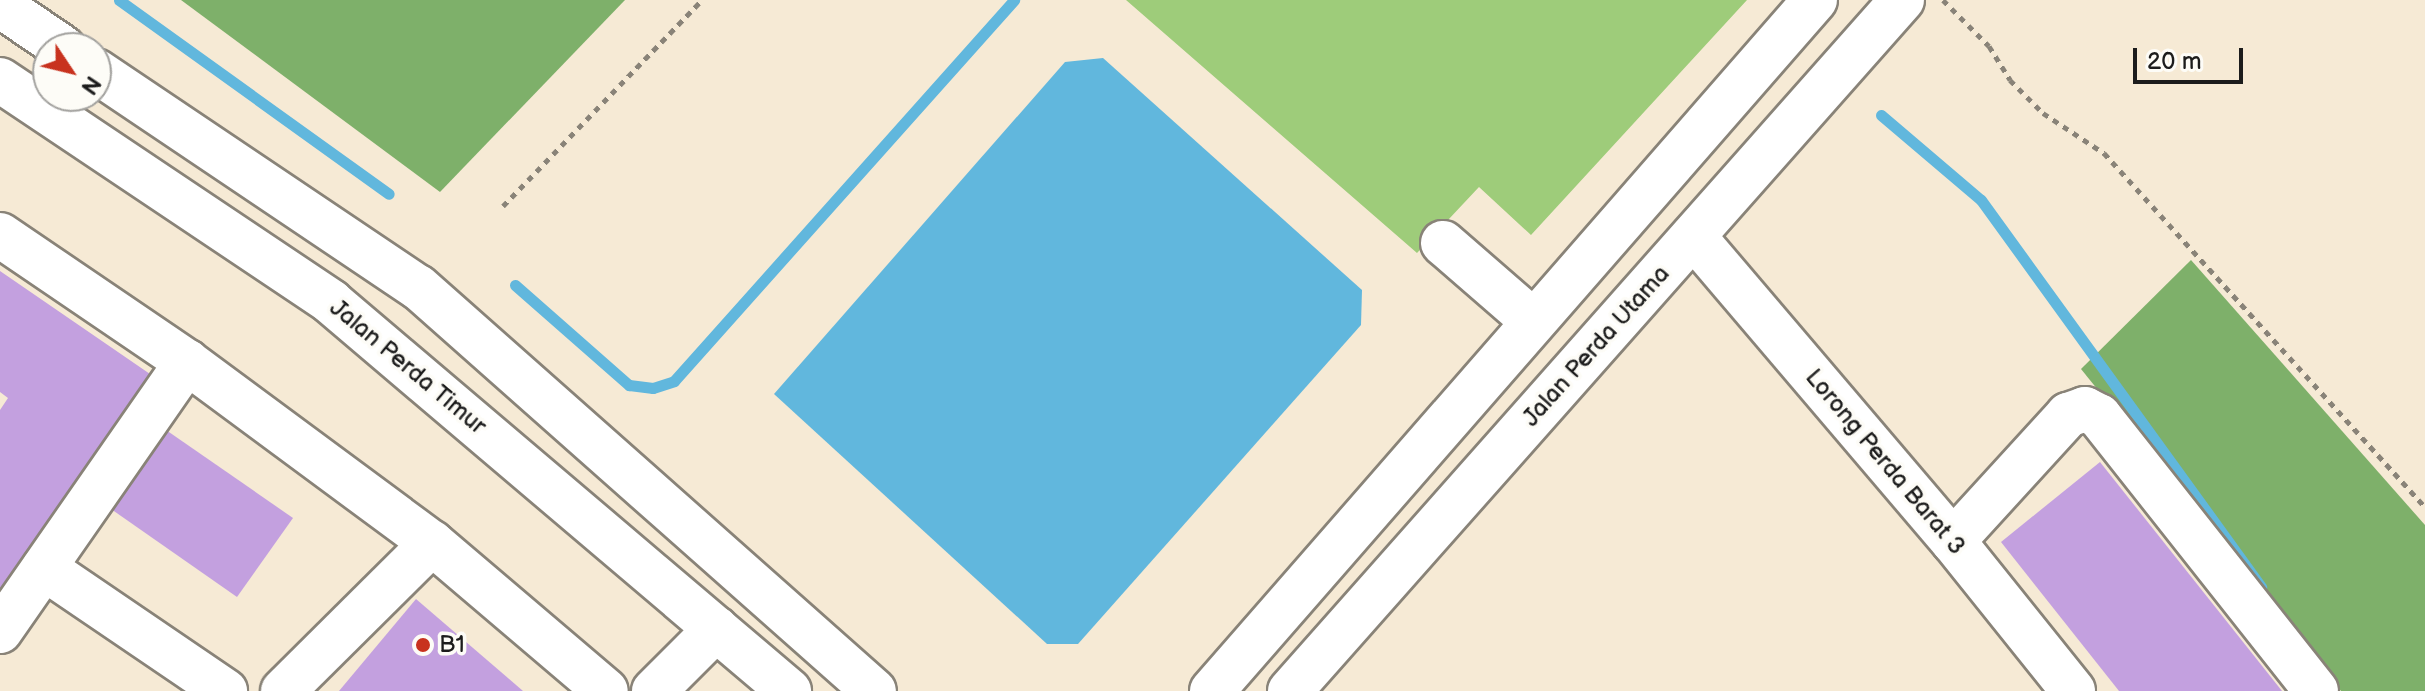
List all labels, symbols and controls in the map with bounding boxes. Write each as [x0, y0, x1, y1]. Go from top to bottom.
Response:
north arrow [32, 32, 112, 112]
scale bar [2137, 32, 2247, 82]
text: 20 m [2147, 47, 2202, 76]
text: N [75, 70, 106, 99]
street label: Jalan Perda Utama [1516, 260, 1676, 432]
street label: Jalan Perda Timur [324, 293, 492, 441]
street label: Lorong Perda Barat 3 [1799, 363, 1971, 561]
place label: B1 [439, 631, 465, 659]
marker: B1 [414, 636, 432, 654]

